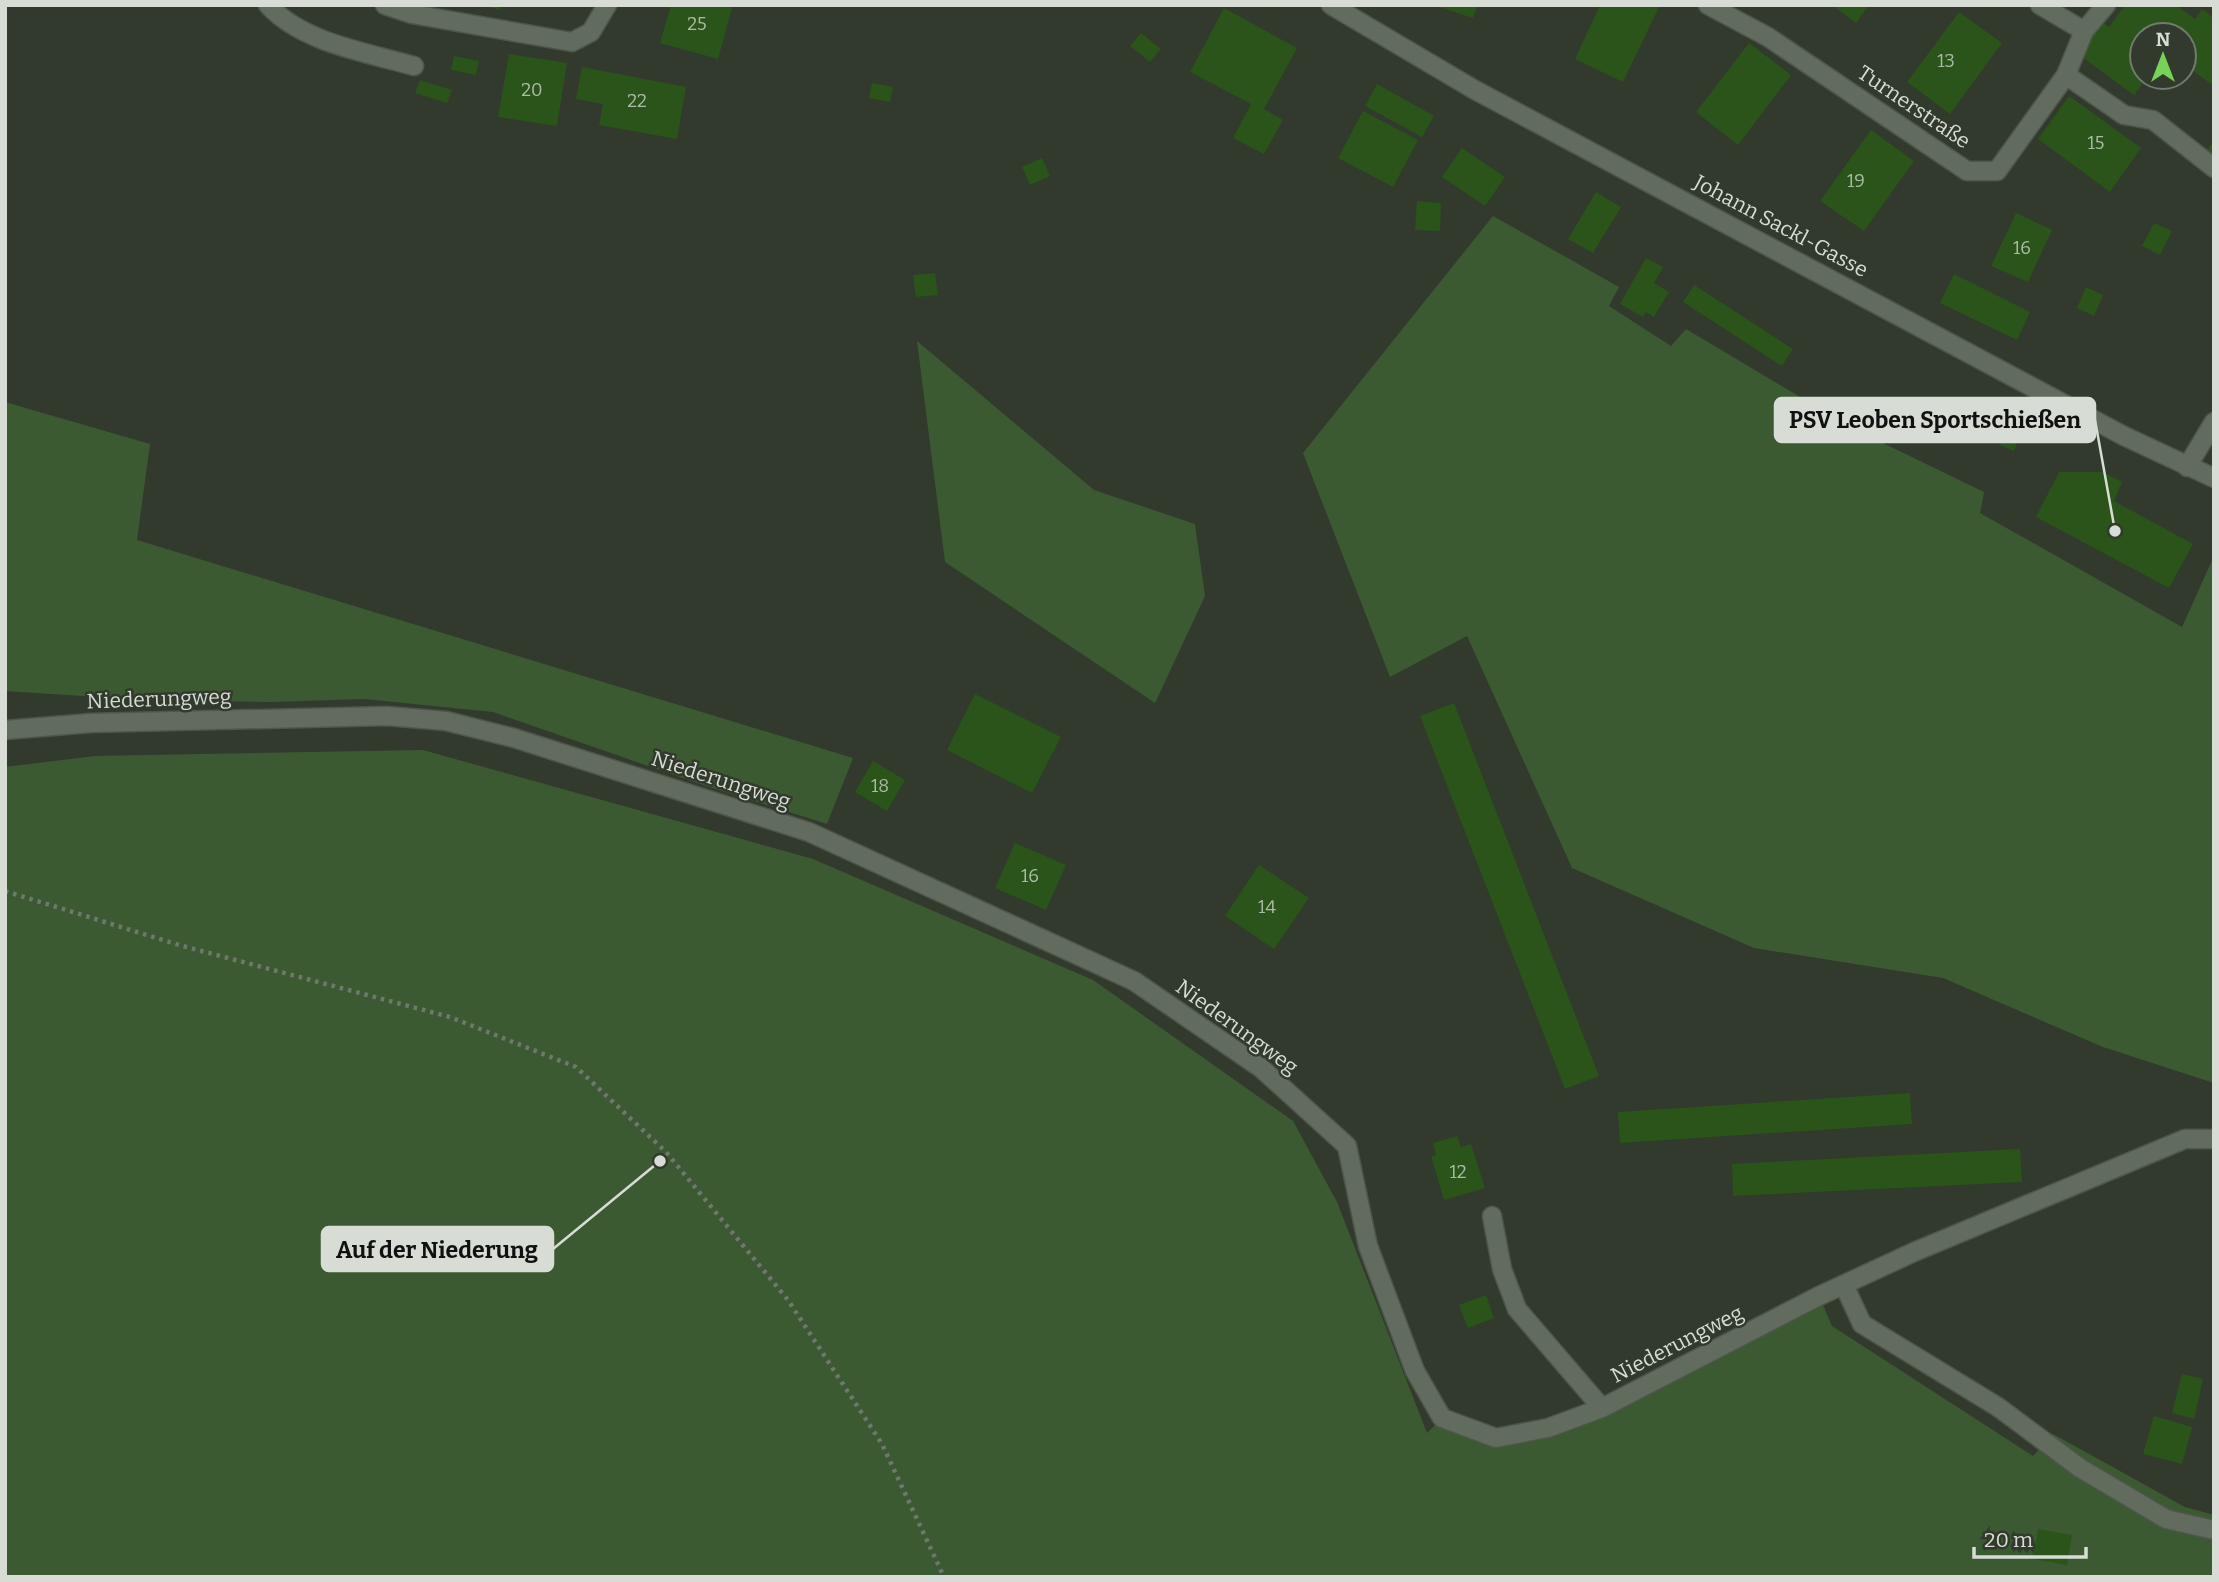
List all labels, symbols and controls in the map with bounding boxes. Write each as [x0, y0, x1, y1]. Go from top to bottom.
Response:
house number: 25 [687, 13, 707, 35]
north arrow [2128, 21, 2198, 91]
text: N [2156, 28, 2171, 51]
house number: 13 [1937, 50, 1955, 72]
street label: Turnerstraße [1853, 60, 1975, 154]
house number: 20 [521, 79, 543, 101]
house number: 22 [627, 90, 647, 112]
house number: 15 [2088, 132, 2104, 154]
street label: Johann Sackl-Gasse [1689, 169, 1873, 283]
house number: 19 [1847, 170, 1865, 192]
house number: 16 [2013, 237, 2031, 259]
callout: PSV Leoben Sportschießen [1775, 398, 2095, 442]
text: PSV Leoben Sportschießen [1789, 406, 2081, 434]
street label: Niederungweg [86, 683, 232, 715]
street label: Niederungweg [648, 745, 794, 815]
house number: 18 [871, 775, 889, 797]
house number: 16 [1021, 865, 1039, 887]
house number: 14 [1258, 896, 1276, 918]
street label: Niederungweg [1171, 974, 1303, 1080]
house number: 12 [1449, 1161, 1467, 1183]
callout: Auf der Niederung [322, 1227, 553, 1271]
text: Auf der Niederung [336, 1236, 538, 1264]
street label: Niederungweg [1607, 1299, 1748, 1388]
scale bar [1974, 1516, 2086, 1560]
text: 20 m [1984, 1527, 2033, 1553]

